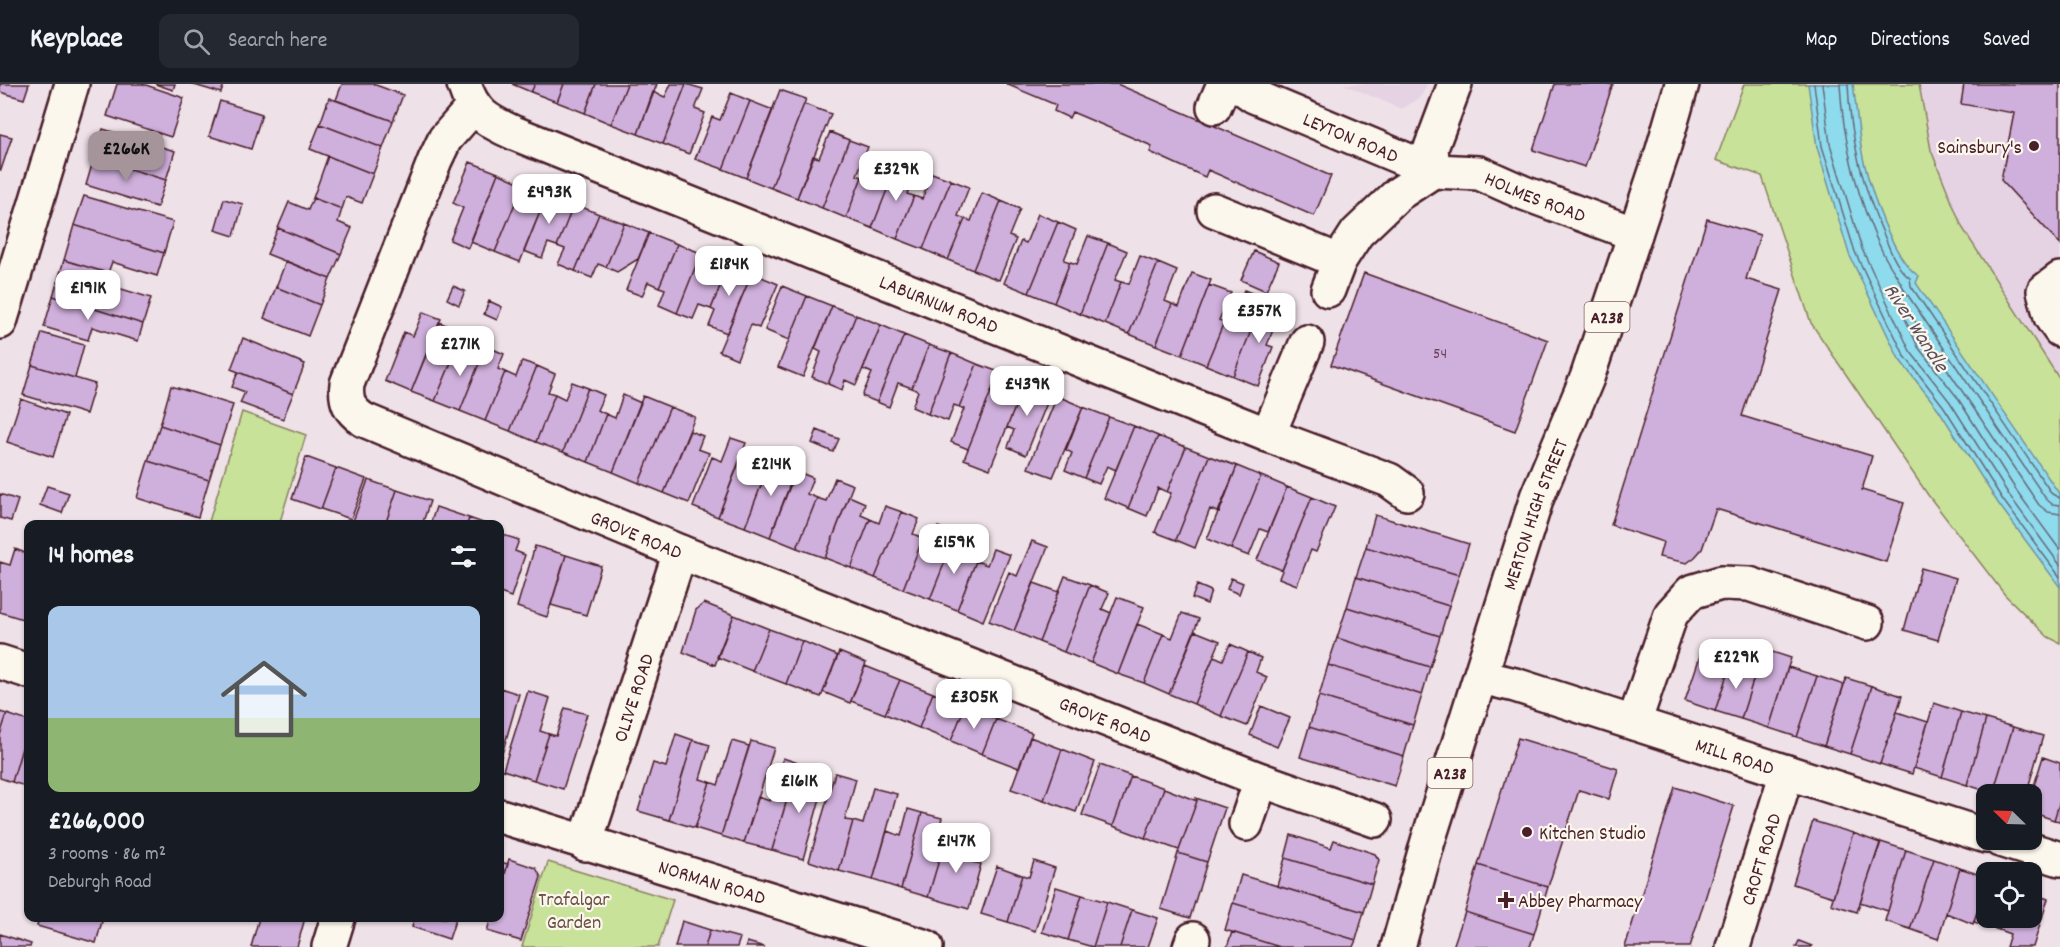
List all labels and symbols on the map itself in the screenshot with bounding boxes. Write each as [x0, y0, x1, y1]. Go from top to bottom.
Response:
street label: LEYTON ROAD [1298, 107, 1402, 172]
pin: £266K [84, 131, 168, 182]
place label: Sainsbury's [1937, 135, 2022, 163]
marker: Sainsbury's [2027, 139, 2041, 153]
pin: £329K [854, 151, 938, 202]
street label: HOLMES ROAD [1479, 166, 1589, 232]
pin: £493K [507, 174, 591, 225]
pin: £184K [687, 246, 771, 297]
pin: £191K [46, 270, 130, 321]
street label: LABURNUM ROAD [874, 270, 1002, 343]
water label: River Wandle [1875, 278, 1955, 380]
pin: £357K [1217, 293, 1301, 344]
road number: A238 [1584, 302, 1630, 332]
pin: £271K [418, 326, 502, 377]
house number: 54 [1433, 343, 1447, 366]
pin: £439K [985, 366, 1069, 417]
street label: MERTON HIGH STREET [1497, 435, 1577, 594]
pin: £214K [729, 446, 813, 497]
street label: GROVE ROAD [585, 505, 686, 568]
pin: £159K [912, 524, 996, 575]
pin: £229K [1694, 639, 1778, 690]
street label: OLIVE ROAD [608, 651, 663, 746]
pin: £305K [932, 679, 1016, 730]
street label: GROVE ROAD [1054, 691, 1155, 753]
street label: MILL ROAD [1691, 733, 1777, 784]
road number: A238 [1428, 758, 1472, 788]
pin: £161K [757, 763, 841, 814]
north arrow [1976, 784, 2042, 850]
street label: CROFT ROAD [1736, 810, 1790, 910]
place label: Kitchen Studio [1539, 821, 1646, 849]
pin: £147K [914, 823, 998, 874]
marker: Kitchen Studio [1520, 825, 1534, 839]
street label: NORMAN ROAD [654, 854, 768, 914]
park label: Trafalgar Garden [538, 887, 610, 938]
place label: Abbey Pharmacy [1518, 889, 1643, 917]
marker: Abbey Pharmacy [1499, 893, 1513, 907]

